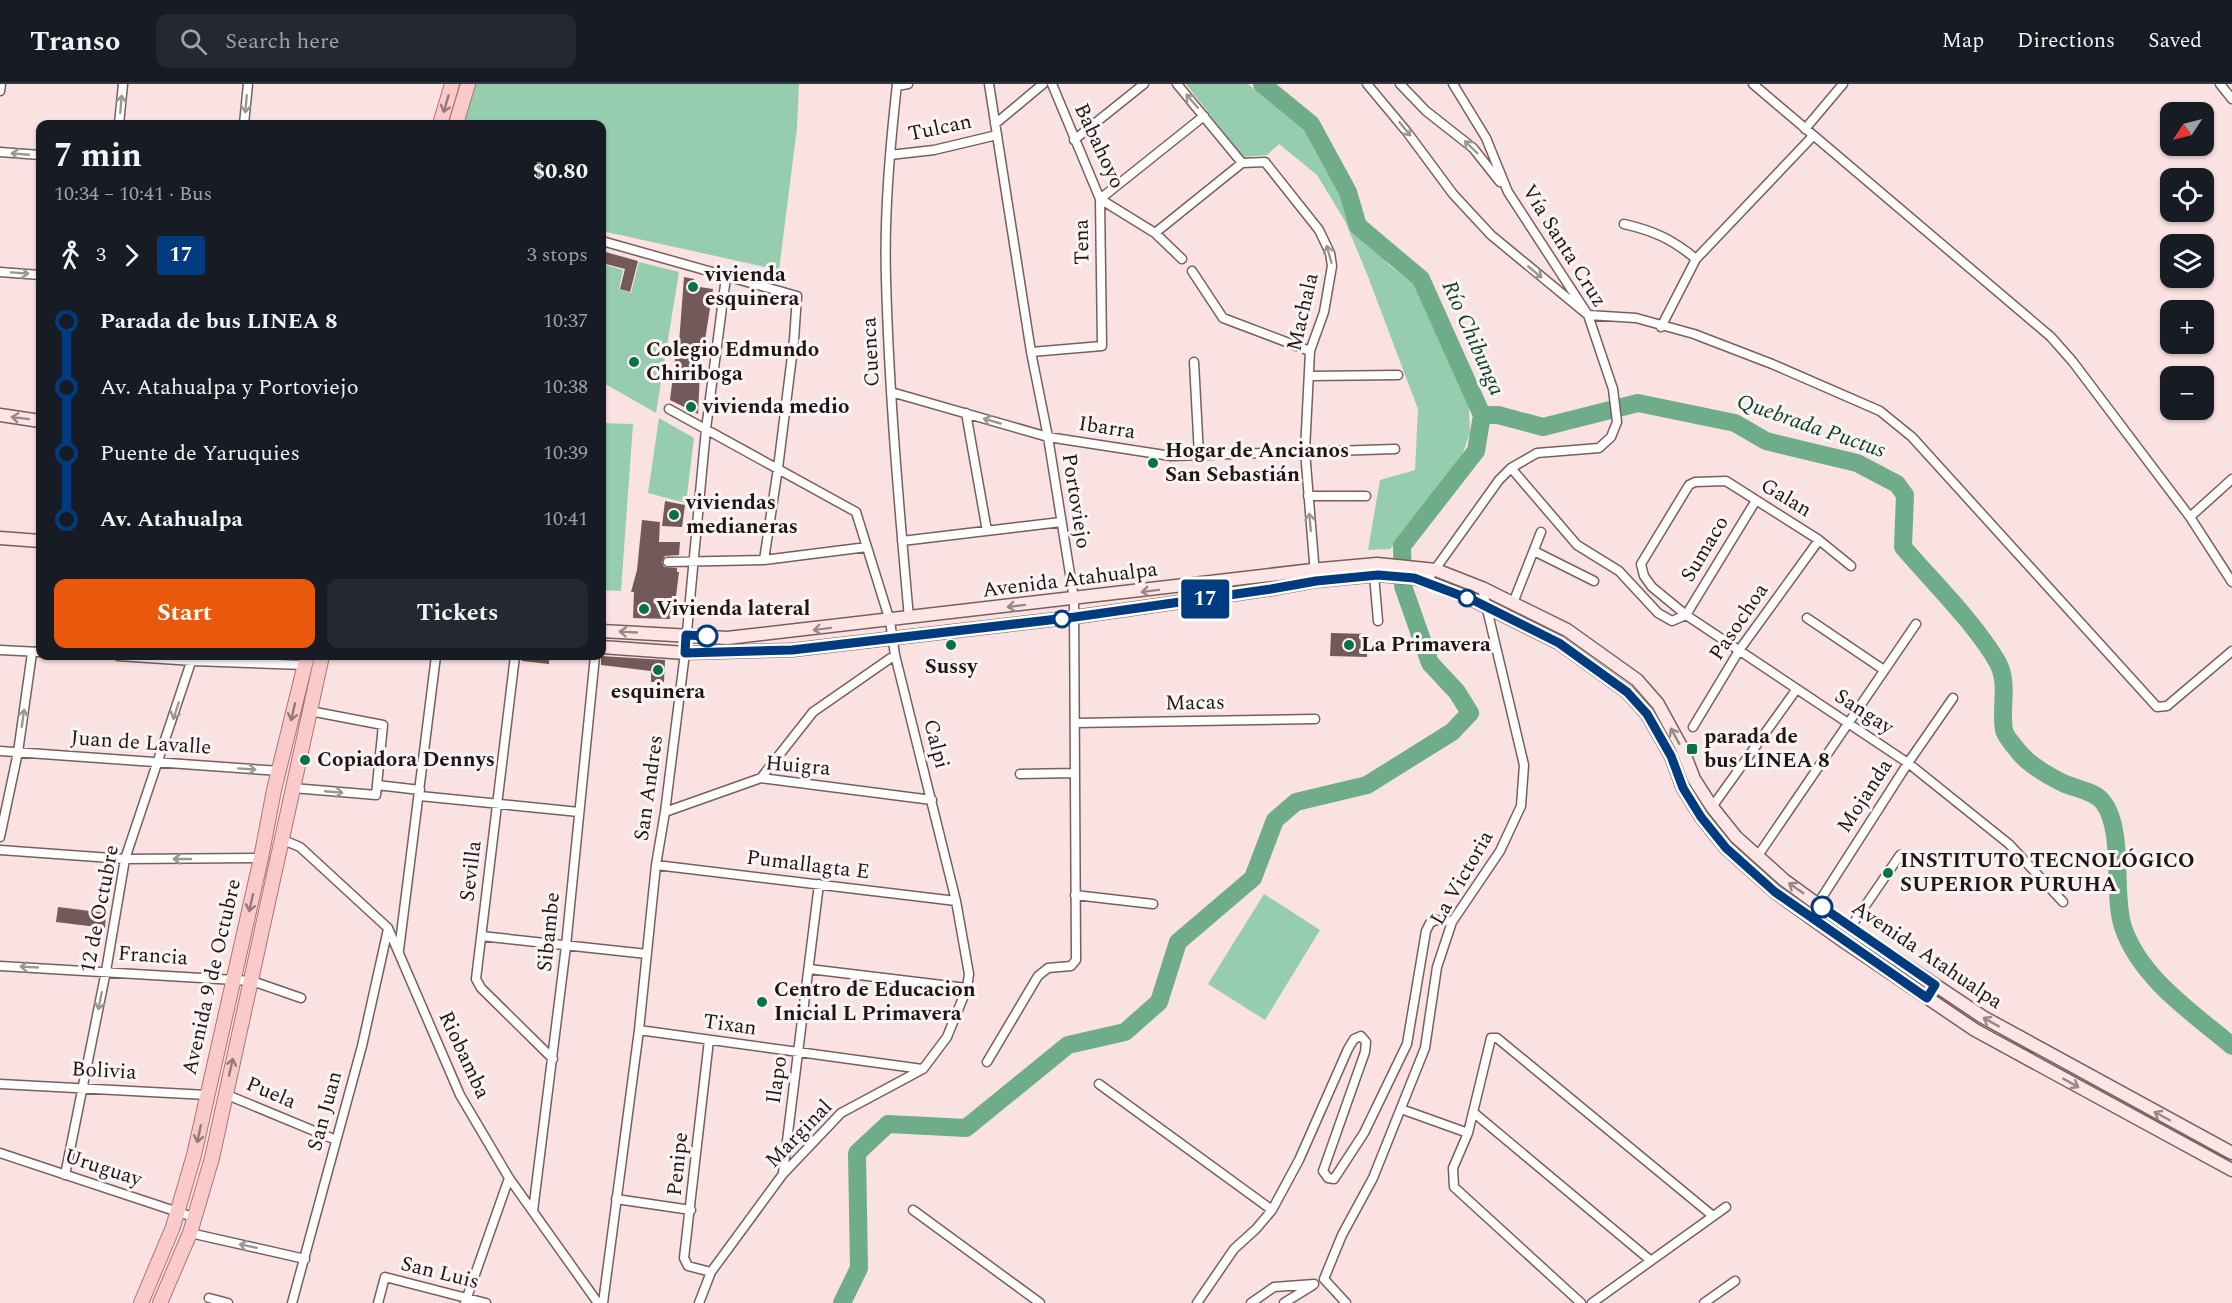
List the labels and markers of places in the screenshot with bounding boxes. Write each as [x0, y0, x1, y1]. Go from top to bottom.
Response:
place label: vivienda esquinera [704, 259, 800, 315]
marker: vivienda esquinera [686, 280, 700, 294]
place label: Colegio Edmundo Chiriboga [646, 334, 819, 390]
marker: Colegio Edmundo Chiriboga [627, 355, 641, 369]
place label: vivienda medio [702, 391, 849, 423]
marker: vivienda medio [684, 400, 698, 414]
place label: Hogar de Ancianos San Sebastián [1165, 435, 1349, 491]
marker: Hogar de Ancianos San Sebastián [1146, 456, 1160, 470]
place label: viviendas medianeras [685, 487, 798, 543]
marker: viviendas medianeras [667, 508, 681, 522]
unlabelled marker [1458, 589, 1476, 607]
place label: Vivienda lateral [656, 593, 810, 625]
marker: Vivienda lateral [637, 602, 651, 616]
unlabelled marker [1053, 610, 1071, 628]
unlabelled marker [696, 625, 718, 647]
place label: La Primavera [1361, 629, 1491, 661]
marker: Sussy [944, 638, 958, 652]
marker: La Primavera [1342, 638, 1356, 652]
place label: Sussy [925, 651, 978, 683]
marker: esquinera [651, 663, 665, 677]
place label: esquinera [611, 676, 705, 708]
place label: parada de bus LINEA 8 [1704, 721, 1830, 777]
marker: parada de bus LINEA 8 [1685, 742, 1699, 756]
place label: Copiadora Dennys [317, 744, 495, 776]
marker: Copiadora Dennys [298, 753, 312, 767]
place label: INSTITUTO TECNOLÓGICO SUPERIOR PURUHA [1900, 845, 2195, 901]
marker: INSTITUTO TECNOLÓGICO SUPERIOR PURUHA [1881, 866, 1895, 880]
unlabelled marker [1811, 896, 1833, 918]
place label: Centro de Educacion Inicial L Primavera [774, 974, 976, 1030]
marker: Centro de Educacion Inicial L Primavera [755, 995, 769, 1009]

